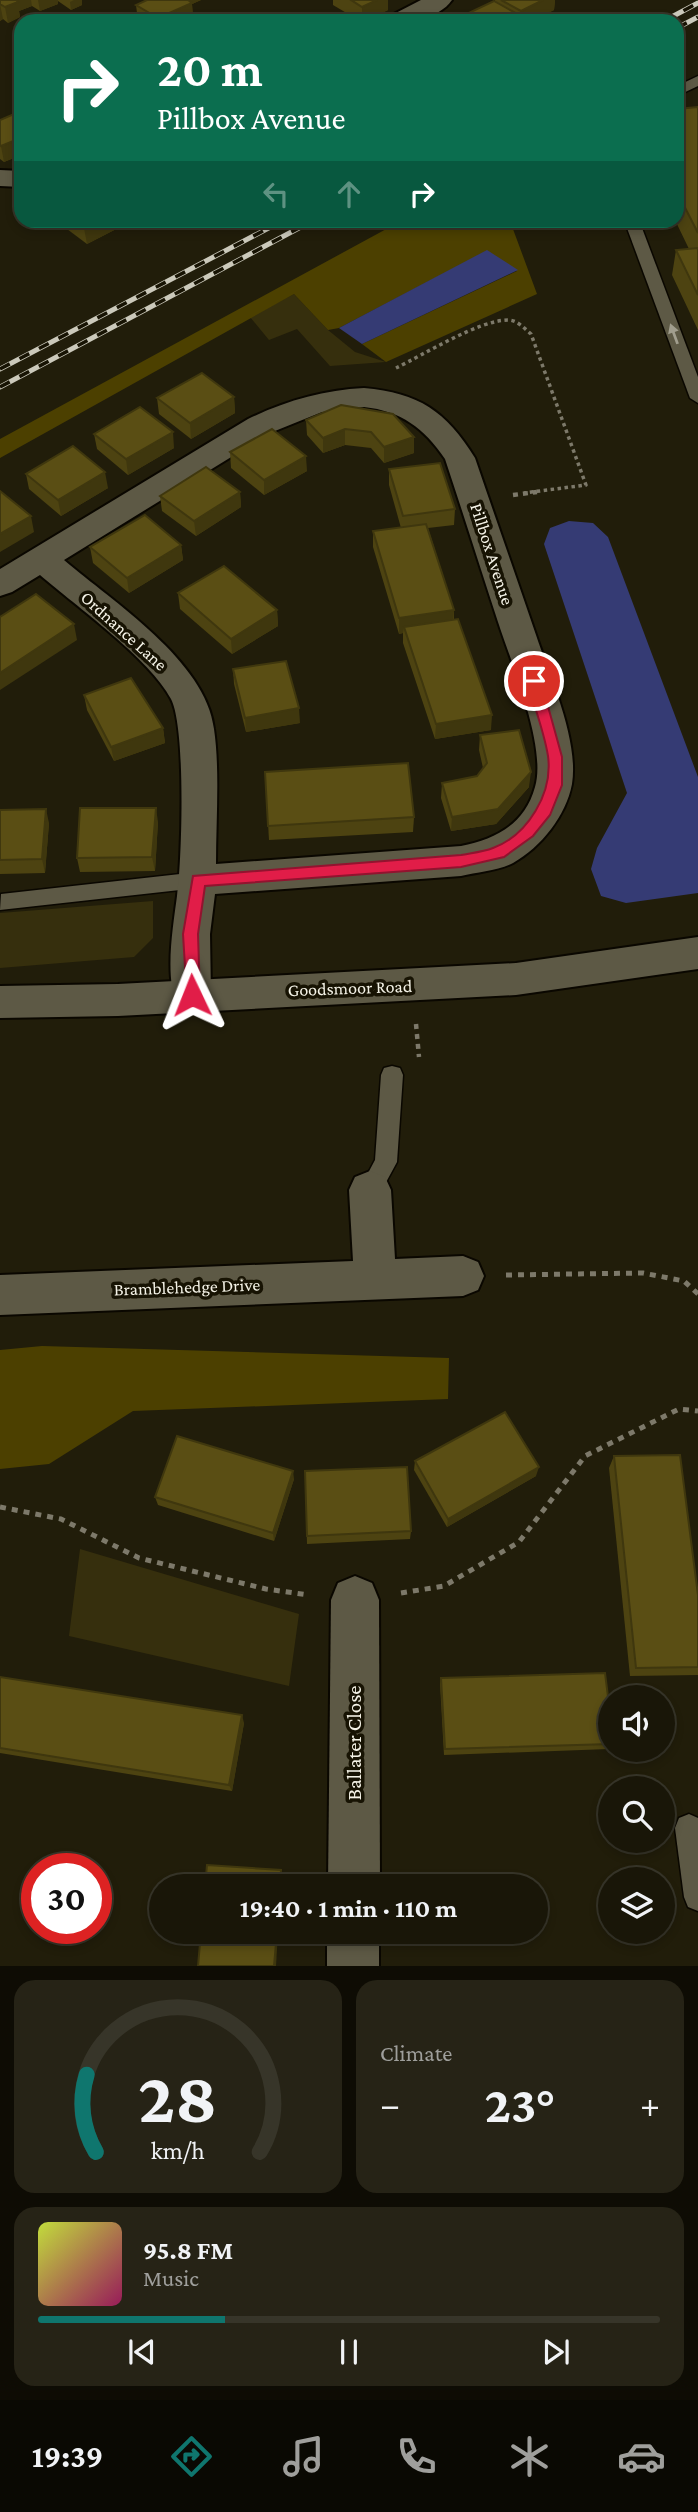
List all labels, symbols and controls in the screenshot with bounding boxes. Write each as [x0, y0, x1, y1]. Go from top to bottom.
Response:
icon: right [42, 42, 133, 133]
text: 20 m [157, 42, 263, 97]
text: Pillbox Avenue [157, 100, 345, 136]
icon: left [257, 175, 295, 213]
icon: ahead [330, 175, 368, 213]
icon: right [403, 175, 441, 213]
one-way arrow [668, 324, 679, 345]
street label: Pillbox Avenue [466, 500, 518, 608]
street label: Ordnance Lane [77, 587, 171, 675]
pin [504, 651, 564, 711]
icon: arrive [515, 662, 553, 700]
position arrow [155, 958, 229, 1032]
street label: Goodsmoor Road [287, 976, 413, 1000]
street label: Bramblehedge Drive [113, 1274, 261, 1300]
street label: Ballater Close [342, 1685, 366, 1801]
map controls [598, 1685, 675, 1944]
button: sound [598, 1685, 675, 1762]
button: search [598, 1776, 675, 1853]
speed limit sign: 30 [21, 1853, 112, 1944]
button: layers [598, 1867, 675, 1944]
text: 19:40 · 1 min · 110 m [240, 1894, 457, 1923]
text: Climate [380, 2040, 452, 2066]
text: 28 [138, 2058, 218, 2139]
text: 23° [484, 2075, 556, 2133]
text: − [380, 2083, 400, 2125]
text: + [640, 2083, 660, 2125]
text: km/h [151, 2137, 205, 2164]
text: 95.8 FM [143, 2236, 233, 2265]
text: Music [143, 2265, 199, 2291]
icon: previous [123, 2333, 161, 2371]
icon: pause [330, 2333, 368, 2371]
icon: next [537, 2333, 575, 2371]
icon: directions [167, 2432, 216, 2481]
icon: music [279, 2432, 328, 2481]
icon: phone [392, 2432, 441, 2481]
icon: climate [505, 2432, 554, 2481]
icon: car [617, 2432, 666, 2481]
text: 19:39 [32, 2438, 103, 2474]

